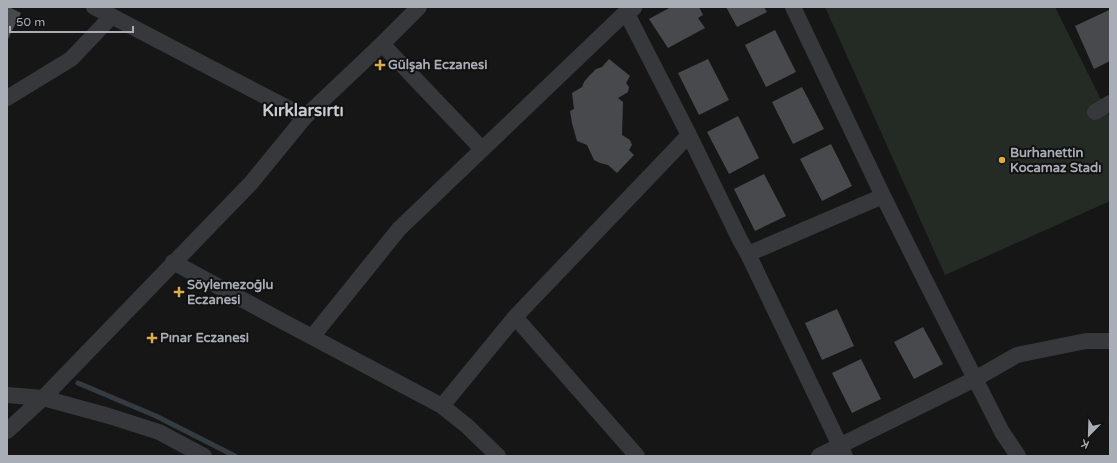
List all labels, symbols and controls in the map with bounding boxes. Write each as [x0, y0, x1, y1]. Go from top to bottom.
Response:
scale bar [10, 8, 133, 34]
text: 50 m [16, 15, 45, 29]
place label: Gülşah Eczanesi [388, 57, 487, 73]
marker: Gülşah Eczanesi [375, 60, 385, 70]
district label: Kırklarsırtı [262, 100, 344, 121]
place label: Burhanettin Kocamaz Stadı [1010, 145, 1101, 176]
marker: Burhanettin Kocamaz Stadı [997, 155, 1007, 165]
place label: Söylemezoğlu Eczanesi [187, 277, 274, 308]
marker: Söylemezoğlu Eczanesi [174, 287, 184, 297]
place label: Pınar Eczanesi [160, 330, 249, 346]
marker: Pınar Eczanesi [147, 333, 157, 343]
north arrow [1069, 415, 1109, 455]
text: K [1079, 436, 1091, 451]

